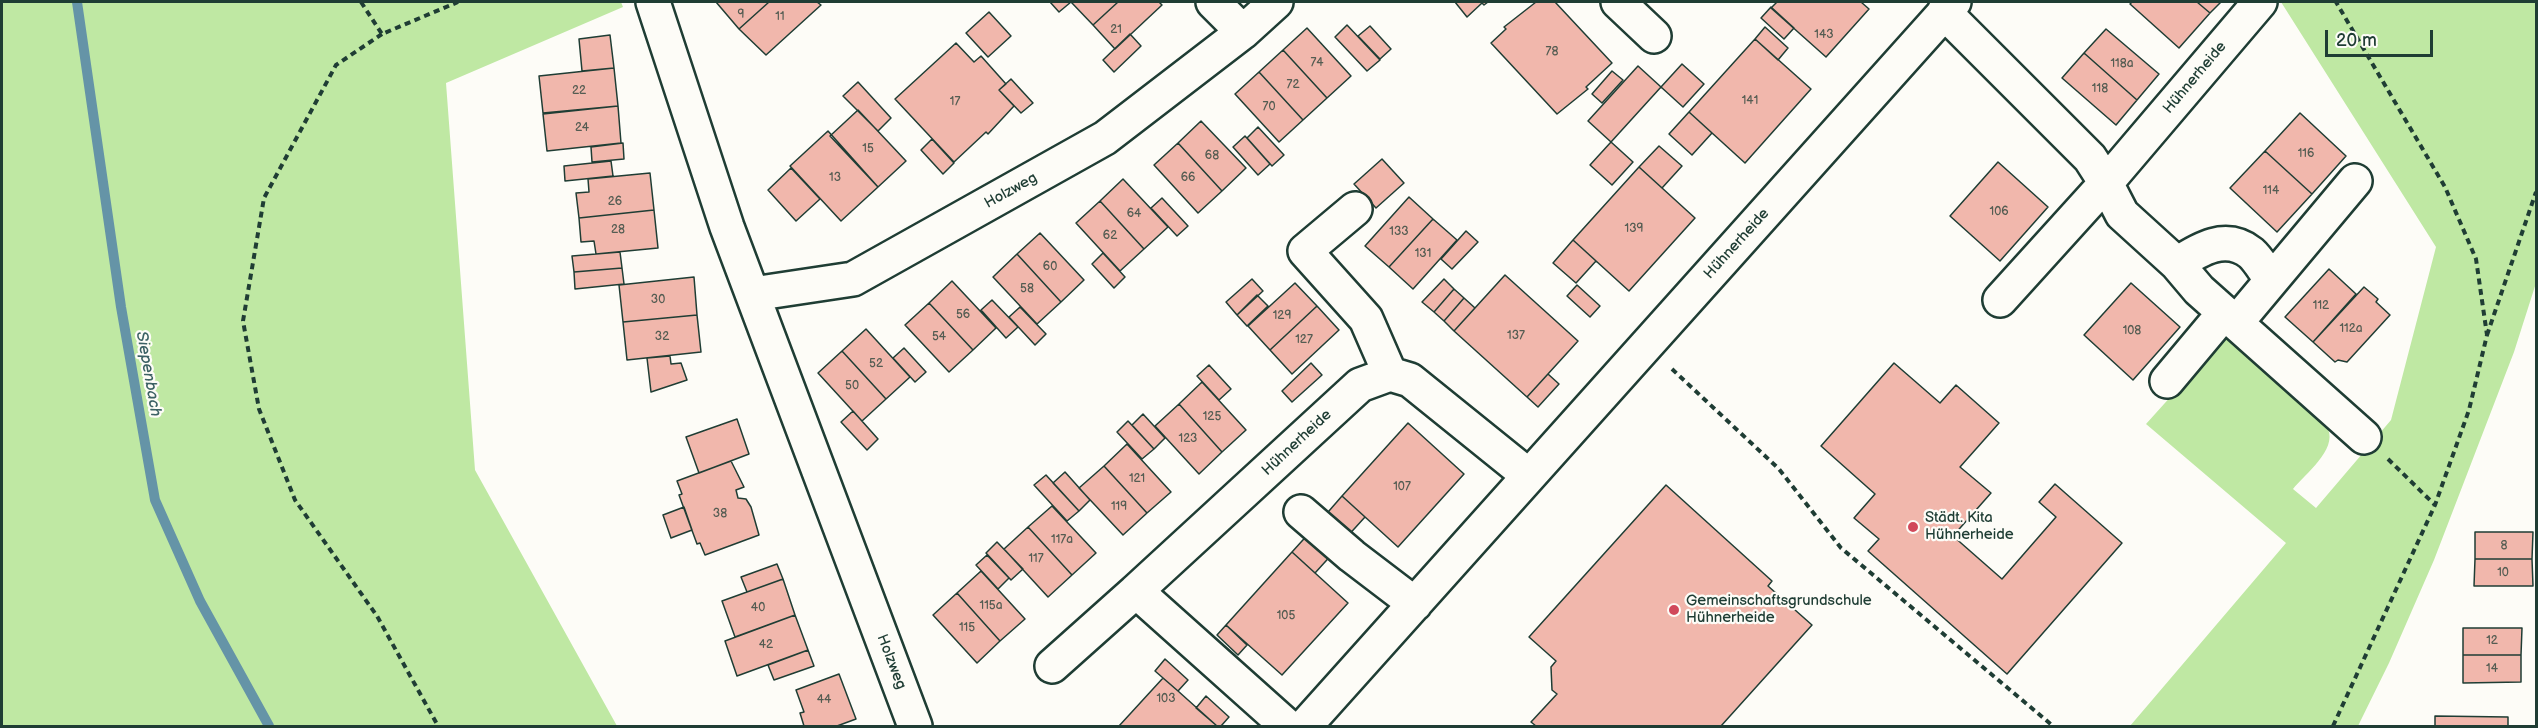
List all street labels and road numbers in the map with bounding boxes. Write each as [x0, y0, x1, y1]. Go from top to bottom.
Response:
street label: Hühnerheide [2160, 38, 2230, 118]
street label: Holzweg [981, 169, 1041, 213]
street label: Hühnerheide [1701, 205, 1773, 283]
street label: Hühnerheide [1258, 406, 1336, 480]
street label: Holzweg [872, 632, 910, 692]

